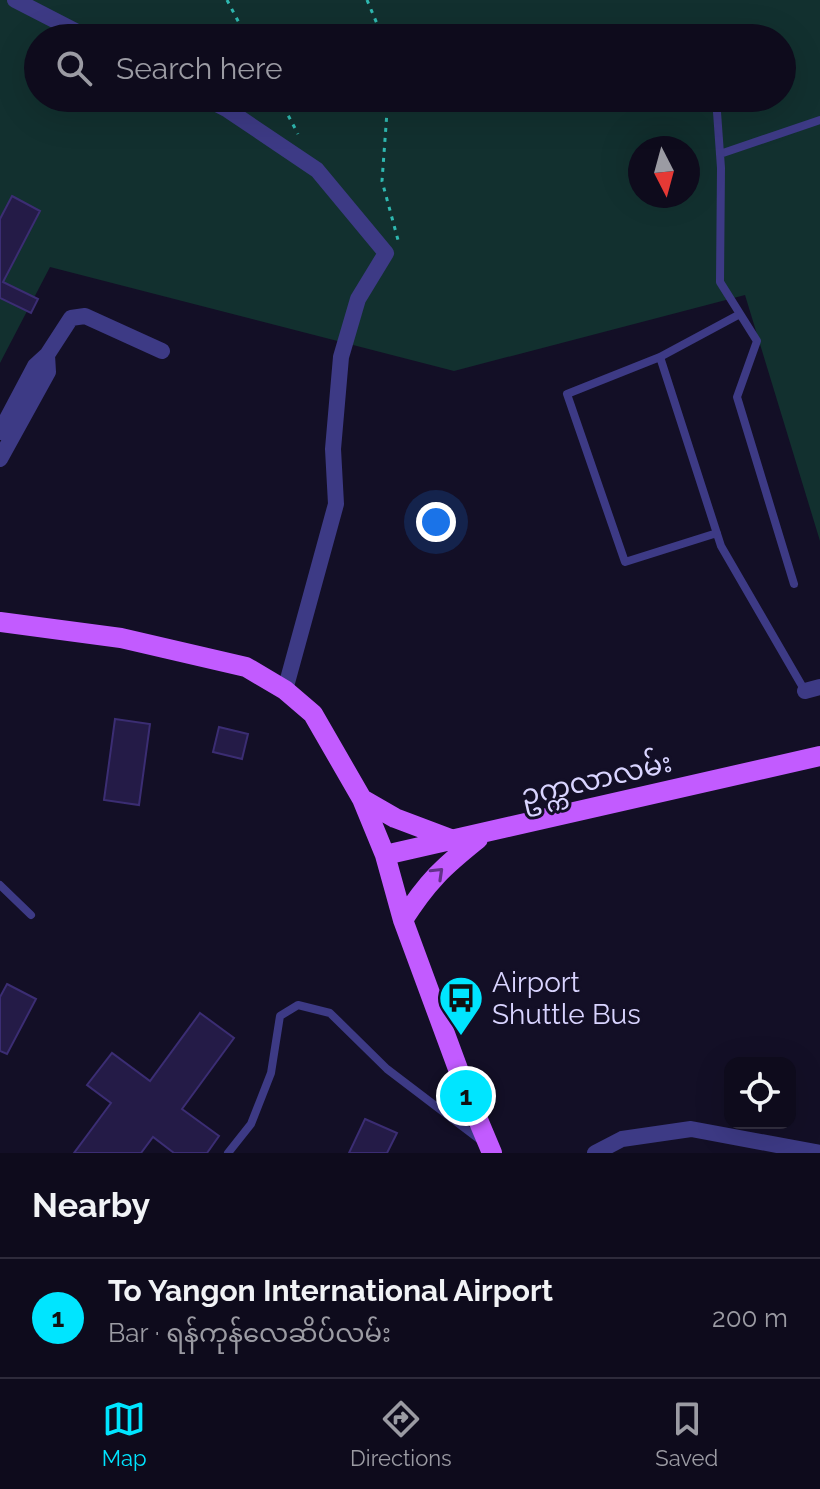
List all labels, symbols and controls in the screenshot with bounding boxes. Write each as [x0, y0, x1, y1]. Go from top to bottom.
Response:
search box [24, 24, 796, 112]
icon: search [52, 46, 96, 90]
text: Search here [116, 51, 283, 86]
north arrow [628, 136, 700, 208]
your location [416, 502, 456, 542]
street label: ဥက္ကလာလမ်း [517, 744, 676, 818]
one-way arrow [429, 868, 443, 882]
place label: Airport Shuttle Bus [492, 966, 641, 1031]
bus stop icon: Airport Shuttle Bus [437, 974, 485, 1037]
map controls [724, 1057, 796, 1129]
button: locate [724, 1057, 796, 1129]
pin: 1 [440, 1066, 492, 1126]
text: Nearby [32, 1185, 150, 1225]
text: To Yangon International Airport [108, 1273, 553, 1308]
text: 1 [52, 1303, 64, 1333]
text: 200 m [712, 1303, 788, 1333]
text: Bar · ရန်ကုန်လေဆိပ်လမ်း [108, 1318, 391, 1348]
tab: Map [102, 1397, 147, 1471]
tab: Directions [350, 1397, 452, 1471]
tab: Saved [655, 1397, 718, 1471]

